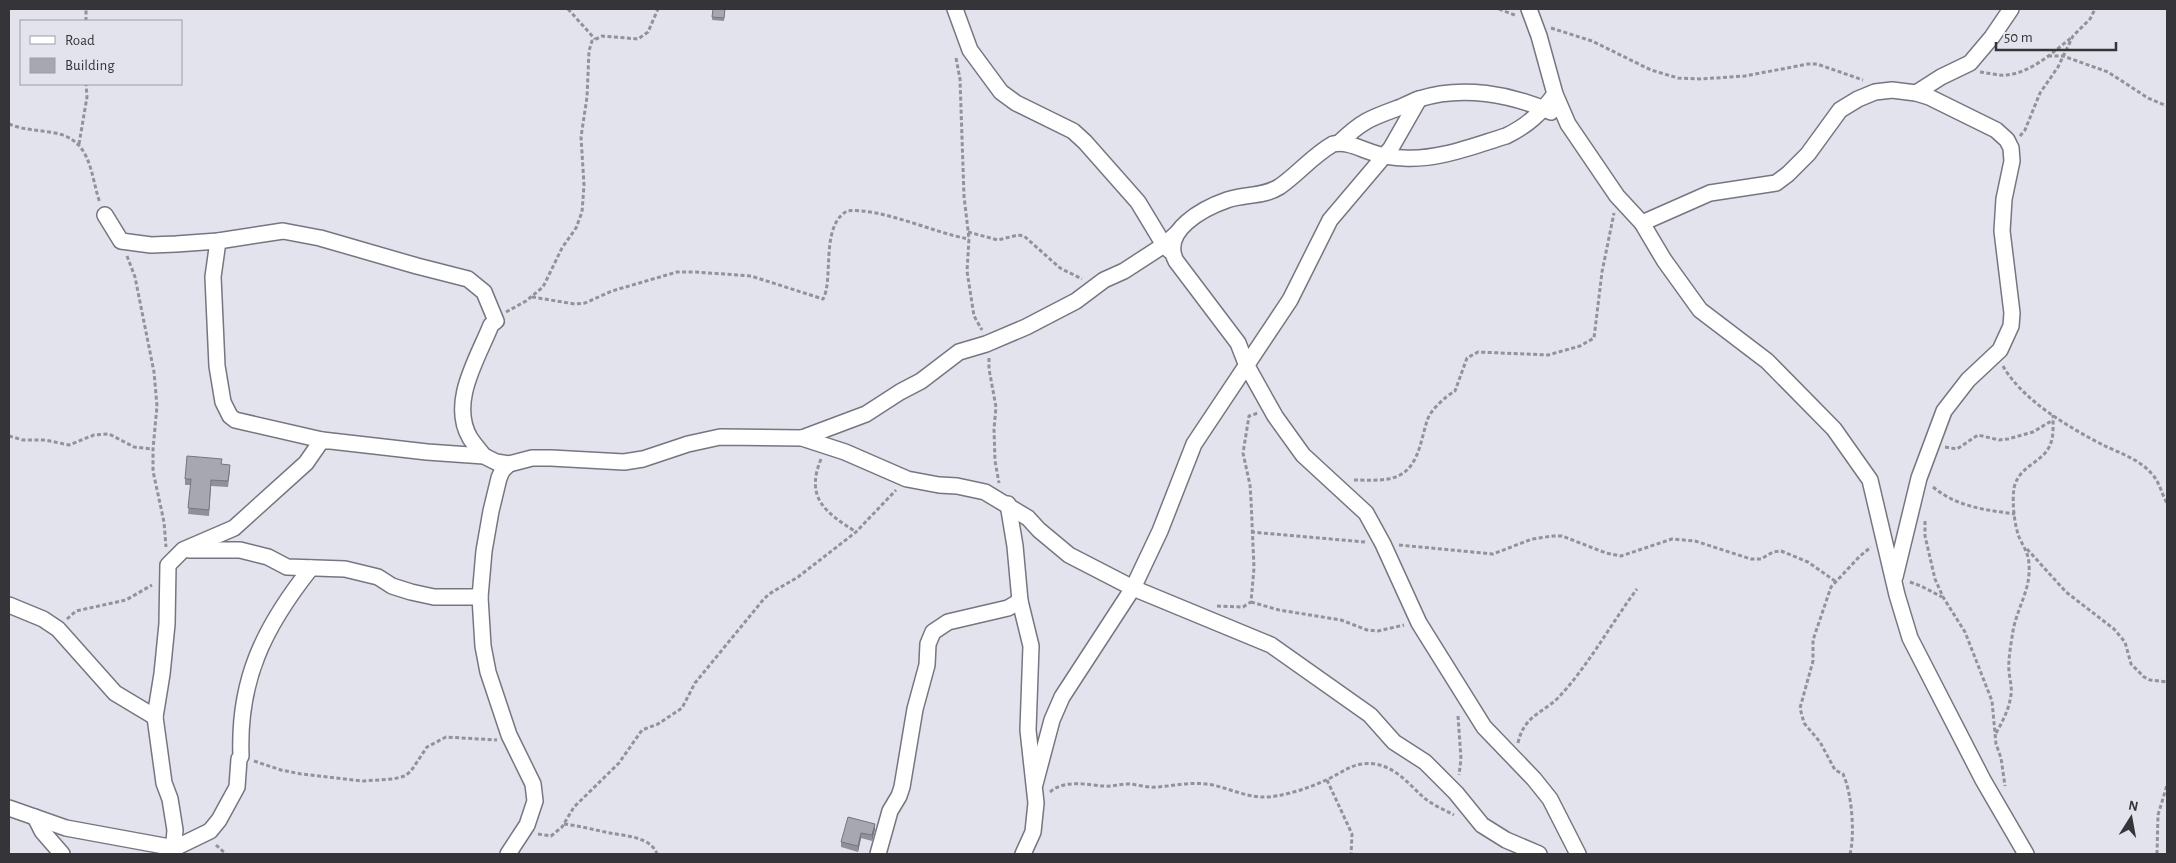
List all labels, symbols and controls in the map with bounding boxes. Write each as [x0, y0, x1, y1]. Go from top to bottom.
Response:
legend [20, 20, 182, 85]
scale bar [1996, 20, 2116, 52]
text: 50 m [2004, 30, 2033, 45]
text: Road [65, 33, 95, 48]
text: Building [65, 58, 115, 73]
north arrow [2106, 793, 2156, 843]
text: N [2127, 798, 2139, 814]

